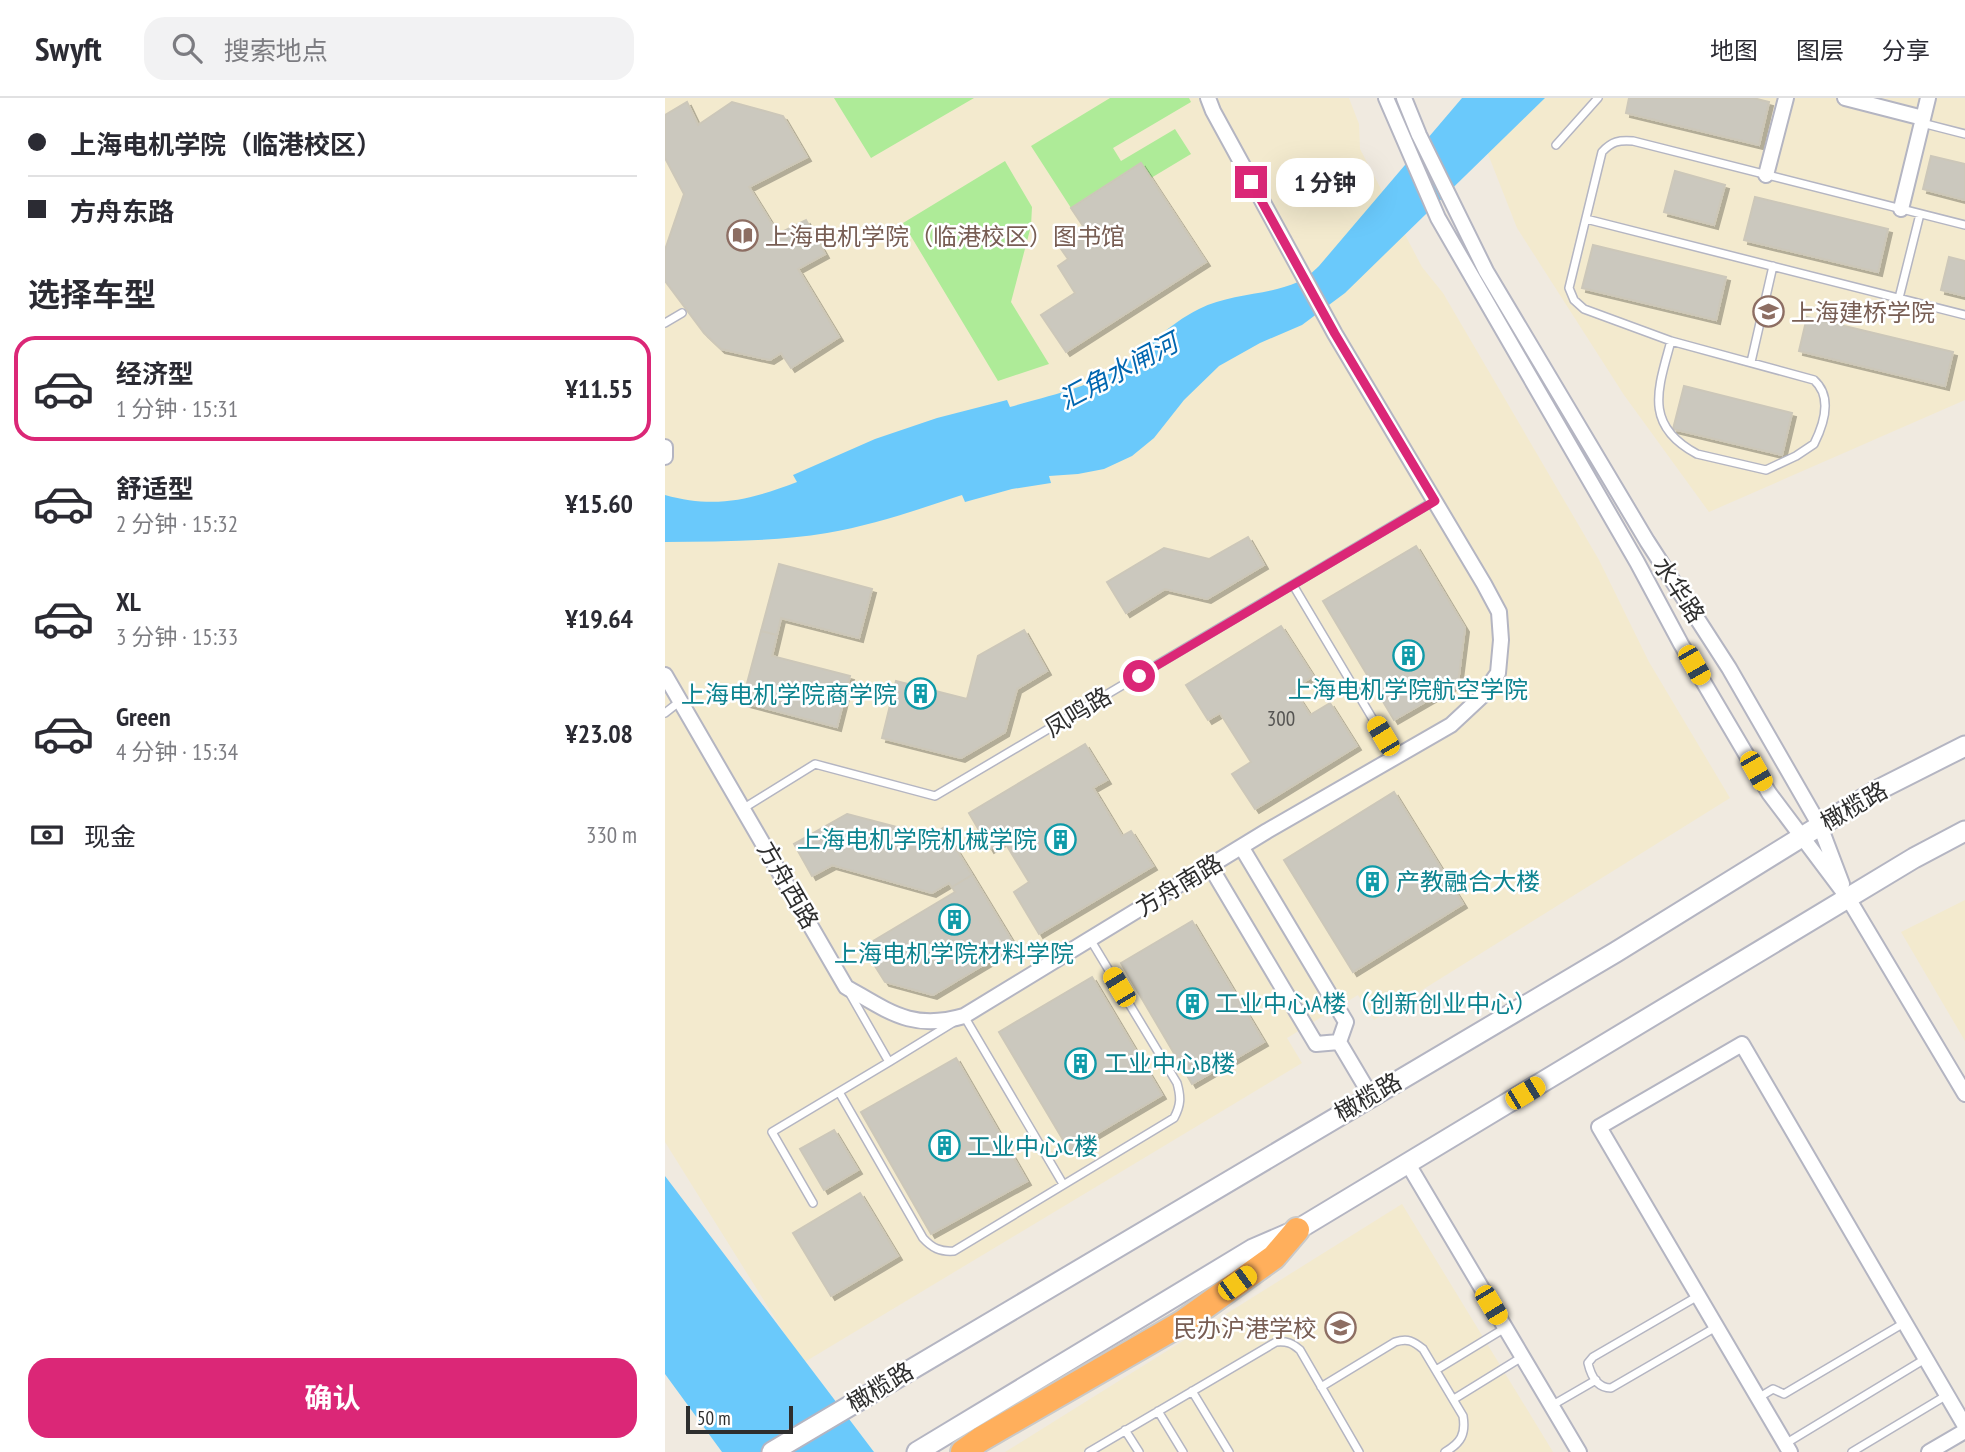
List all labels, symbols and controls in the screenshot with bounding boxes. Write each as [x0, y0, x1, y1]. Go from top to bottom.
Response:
search box [144, 17, 634, 80]
text: Swyft [35, 27, 102, 70]
icon: search [168, 29, 206, 67]
text: 搜索地点 [224, 34, 328, 67]
text: 地图 [1710, 35, 1758, 66]
text: 图层 [1796, 35, 1844, 66]
text: 分享 [1882, 35, 1930, 66]
text: 上海电机学院（临港校区） [70, 128, 382, 161]
callout: 1 分钟 [1275, 158, 1373, 206]
route end [1235, 166, 1267, 198]
text: 1 分钟 [1294, 168, 1356, 197]
text: 方舟东路 [70, 195, 174, 228]
library icon: 上海电机学院（临港校区）图书馆 [725, 219, 759, 253]
place label: 上海电机学院（临港校区）图书馆 [765, 221, 1125, 252]
text: 选择车型 [28, 273, 156, 315]
school or university icon: 上海建桥学院 [1751, 295, 1785, 329]
place label: 上海建桥学院 [1791, 297, 1935, 328]
water label: 汇角水闸河 [1053, 324, 1188, 416]
icon: car [32, 357, 95, 420]
text: 经济型 [116, 357, 194, 390]
text: ¥11.55 [565, 372, 633, 405]
text: 1 分钟 · 15:31 [116, 394, 238, 423]
icon: car [32, 472, 95, 535]
text: 舒适型 [116, 472, 194, 505]
text: ¥15.60 [565, 487, 633, 520]
text: 2 分钟 · 15:32 [116, 509, 238, 538]
street label: 水华路 [1646, 551, 1712, 629]
text: XL [116, 585, 141, 618]
icon: car [32, 587, 95, 650]
text: ¥19.64 [565, 602, 633, 635]
text: 3 分钟 · 15:33 [116, 622, 238, 651]
building icon: 上海电机学院航空学院 [1391, 638, 1425, 672]
car [1675, 642, 1714, 688]
route start [1123, 660, 1155, 692]
place label: 上海电机学院航空学院 [1288, 674, 1528, 705]
building icon: 上海电机学院商学院 [903, 677, 937, 711]
place label: 上海电机学院商学院 [681, 679, 897, 710]
street label: 凤鸣路 [1039, 680, 1117, 744]
text: Green [116, 700, 171, 733]
icon: car [32, 702, 95, 765]
house number: 300 [1267, 705, 1295, 732]
car [1364, 713, 1403, 759]
text: ¥23.08 [565, 717, 633, 750]
text: 4 分钟 · 15:34 [116, 737, 238, 766]
car [1737, 748, 1776, 794]
street label: 橄榄路 [1815, 775, 1893, 837]
icon: cash [28, 816, 66, 854]
text: 现金 [84, 820, 136, 853]
text: 330 m [586, 820, 637, 849]
building icon: 上海电机学院机械学院 [1043, 822, 1077, 856]
place label: 上海电机学院机械学院 [797, 824, 1037, 855]
street label: 方舟西路 [751, 836, 825, 934]
street label: 方舟南路 [1130, 847, 1228, 923]
building icon: 产教融合大楼 [1356, 864, 1390, 898]
place label: 产教融合大楼 [1396, 866, 1540, 897]
building icon: 上海电机学院材料学院 [937, 902, 971, 936]
place label: 上海电机学院材料学院 [834, 938, 1074, 969]
car [1100, 964, 1139, 1010]
building icon: 工业中心A楼（创新创业中心） [1175, 986, 1209, 1020]
place label: 工业中心A楼（创新创业中心） [1215, 988, 1538, 1019]
building icon: 工业中心B楼 [1064, 1046, 1098, 1080]
place label: 工业中心B楼 [1104, 1048, 1235, 1079]
street label: 橄榄路 [1329, 1066, 1407, 1128]
car [1502, 1073, 1549, 1113]
building icon: 工业中心C楼 [927, 1129, 961, 1163]
place label: 工业中心C楼 [967, 1131, 1098, 1162]
car [1214, 1262, 1261, 1304]
car [1472, 1282, 1511, 1328]
school or university icon: 民办沪港学校 [1323, 1311, 1357, 1345]
place label: 民办沪港学校 [1173, 1313, 1317, 1344]
street label: 橄榄路 [841, 1355, 919, 1419]
button: 确认 [28, 1358, 637, 1438]
scale bar [686, 1403, 793, 1435]
text: 50 m [697, 1406, 731, 1430]

